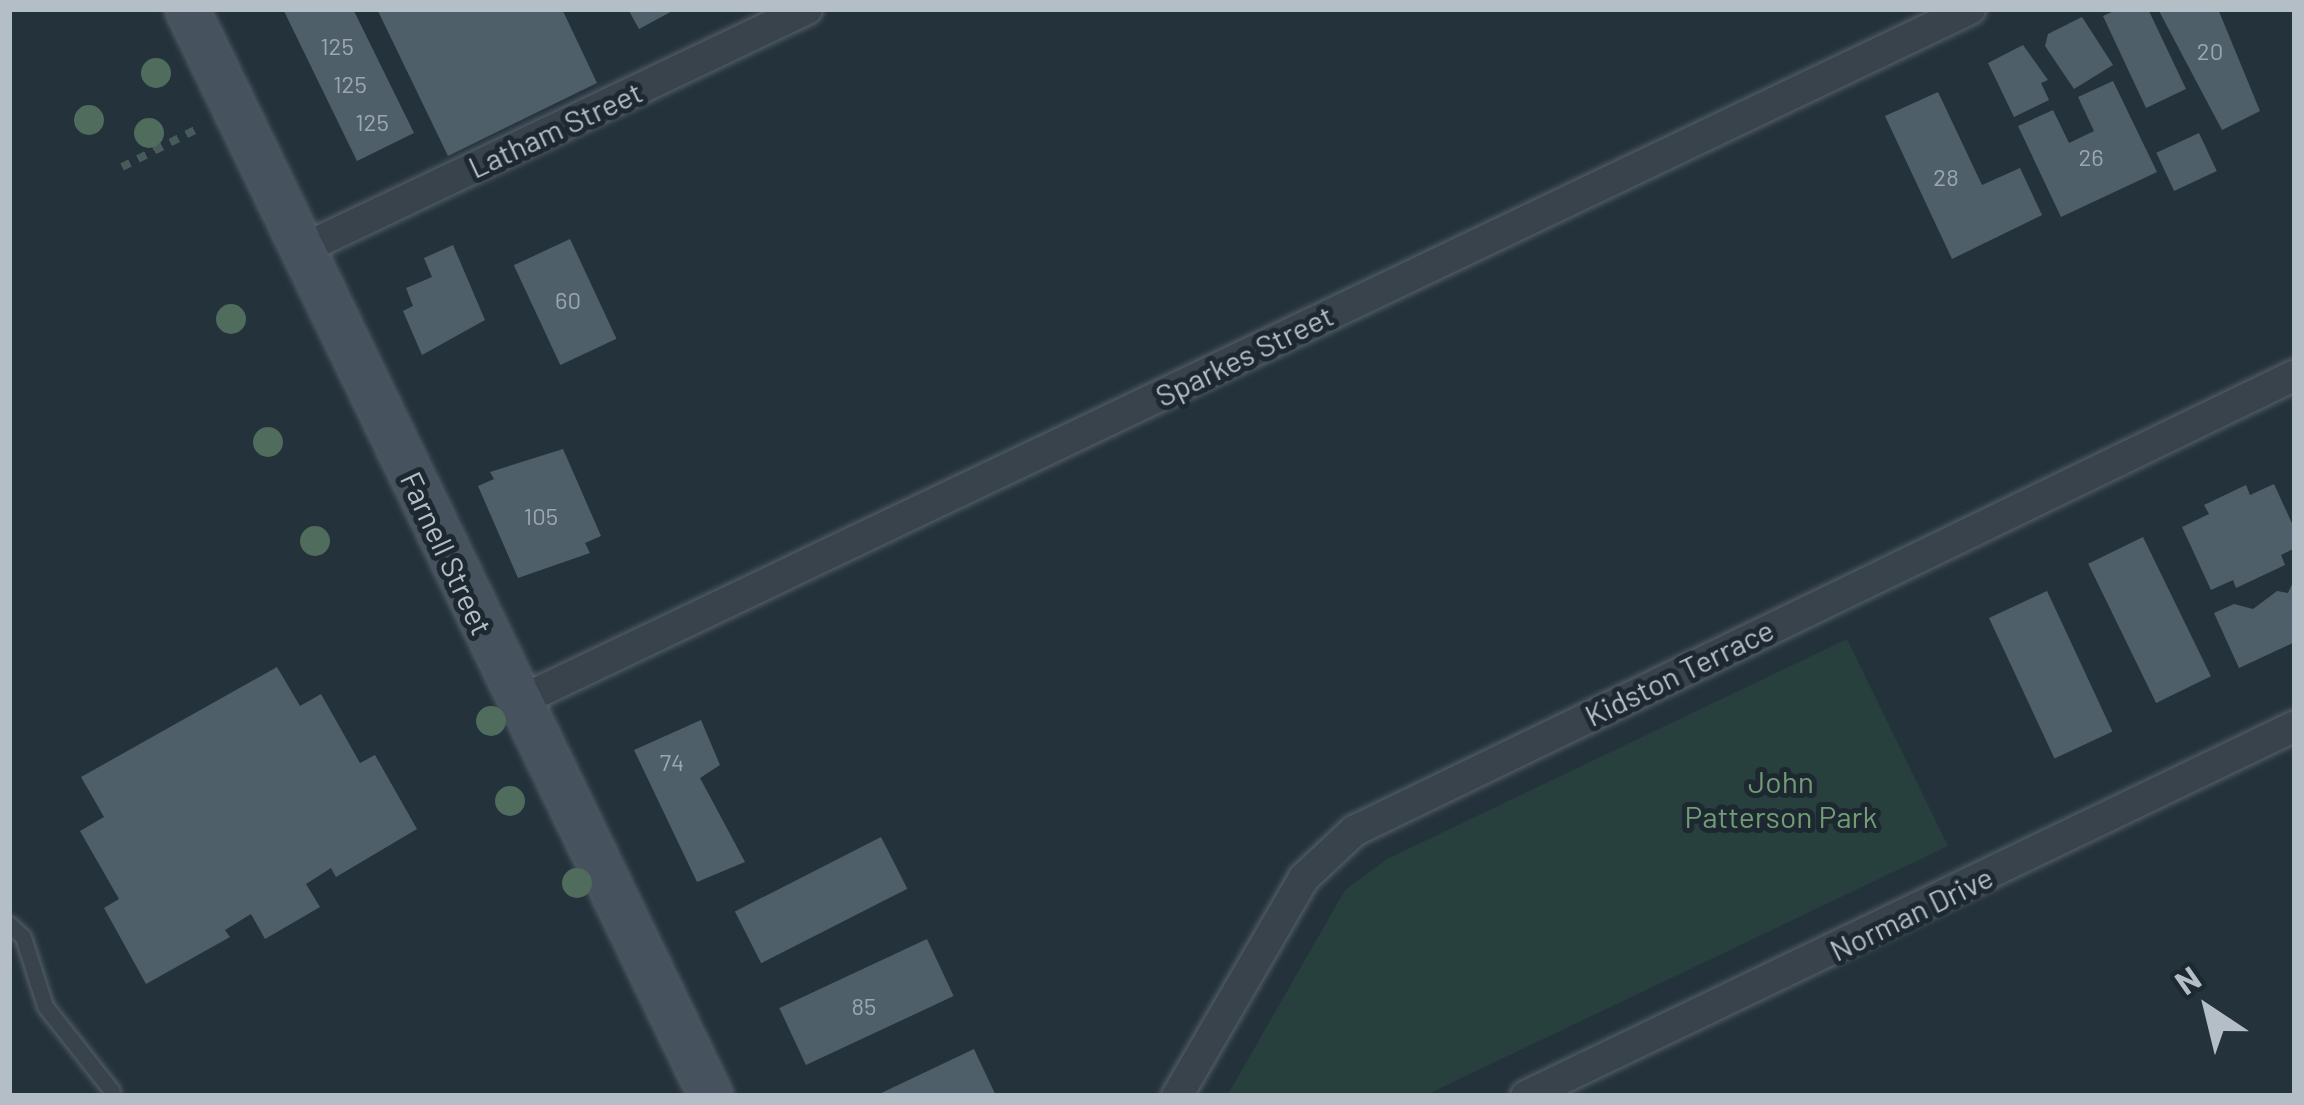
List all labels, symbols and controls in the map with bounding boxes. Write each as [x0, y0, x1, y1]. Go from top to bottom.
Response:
house number: 125 [320, 32, 354, 60]
house number: 20 [2197, 37, 2223, 65]
house number: 125 [333, 70, 367, 98]
street label: Latham Street [462, 73, 648, 185]
house number: 125 [355, 108, 389, 136]
house number: 26 [2078, 143, 2104, 171]
house number: 28 [1933, 163, 1959, 191]
house number: 60 [555, 286, 581, 314]
street label: Sparkes Street [1149, 297, 1339, 413]
street label: Farnell Street [394, 466, 500, 640]
house number: 105 [524, 502, 558, 530]
street label: Kidston Terrace [1579, 611, 1779, 733]
house number: 74 [660, 748, 684, 776]
park label: John Patterson Park [1685, 763, 1877, 834]
street label: Norman Drive [1824, 858, 1998, 968]
north arrow [2148, 949, 2268, 1069]
text: N [2167, 957, 2208, 1002]
house number: 85 [852, 992, 876, 1020]

